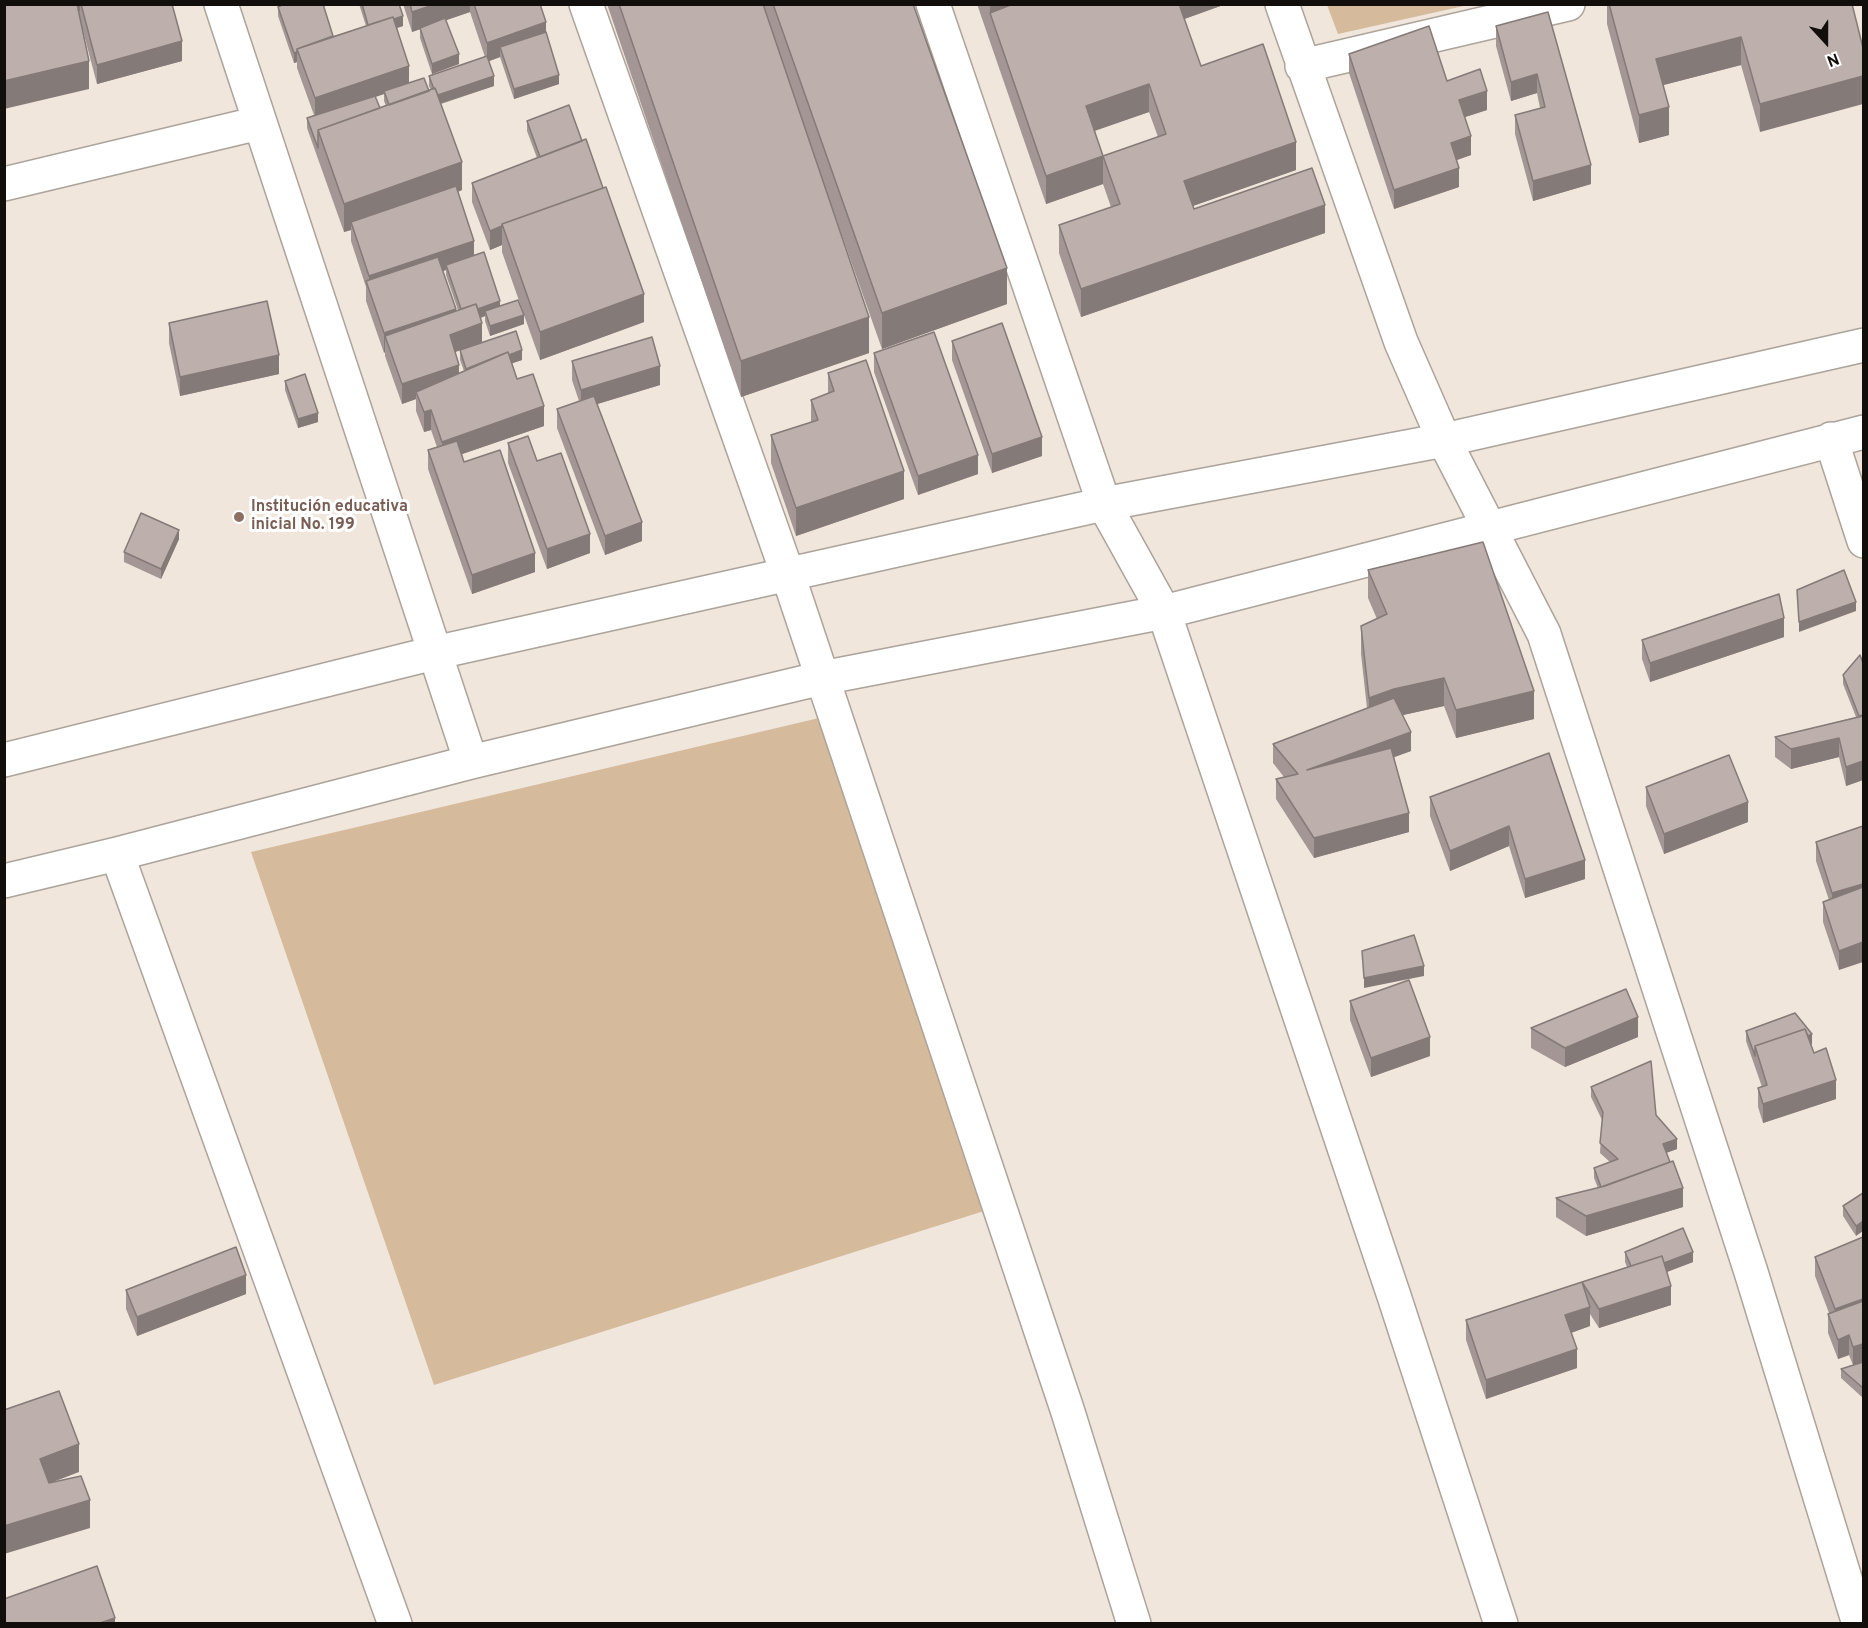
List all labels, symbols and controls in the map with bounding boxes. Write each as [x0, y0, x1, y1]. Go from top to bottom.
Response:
north arrow [1796, 12, 1856, 72]
text: N [1823, 47, 1841, 70]
place label: Institución educativa inicial No. 199 [251, 498, 408, 536]
marker: Institución educativa inicial No. 199 [232, 510, 246, 524]

